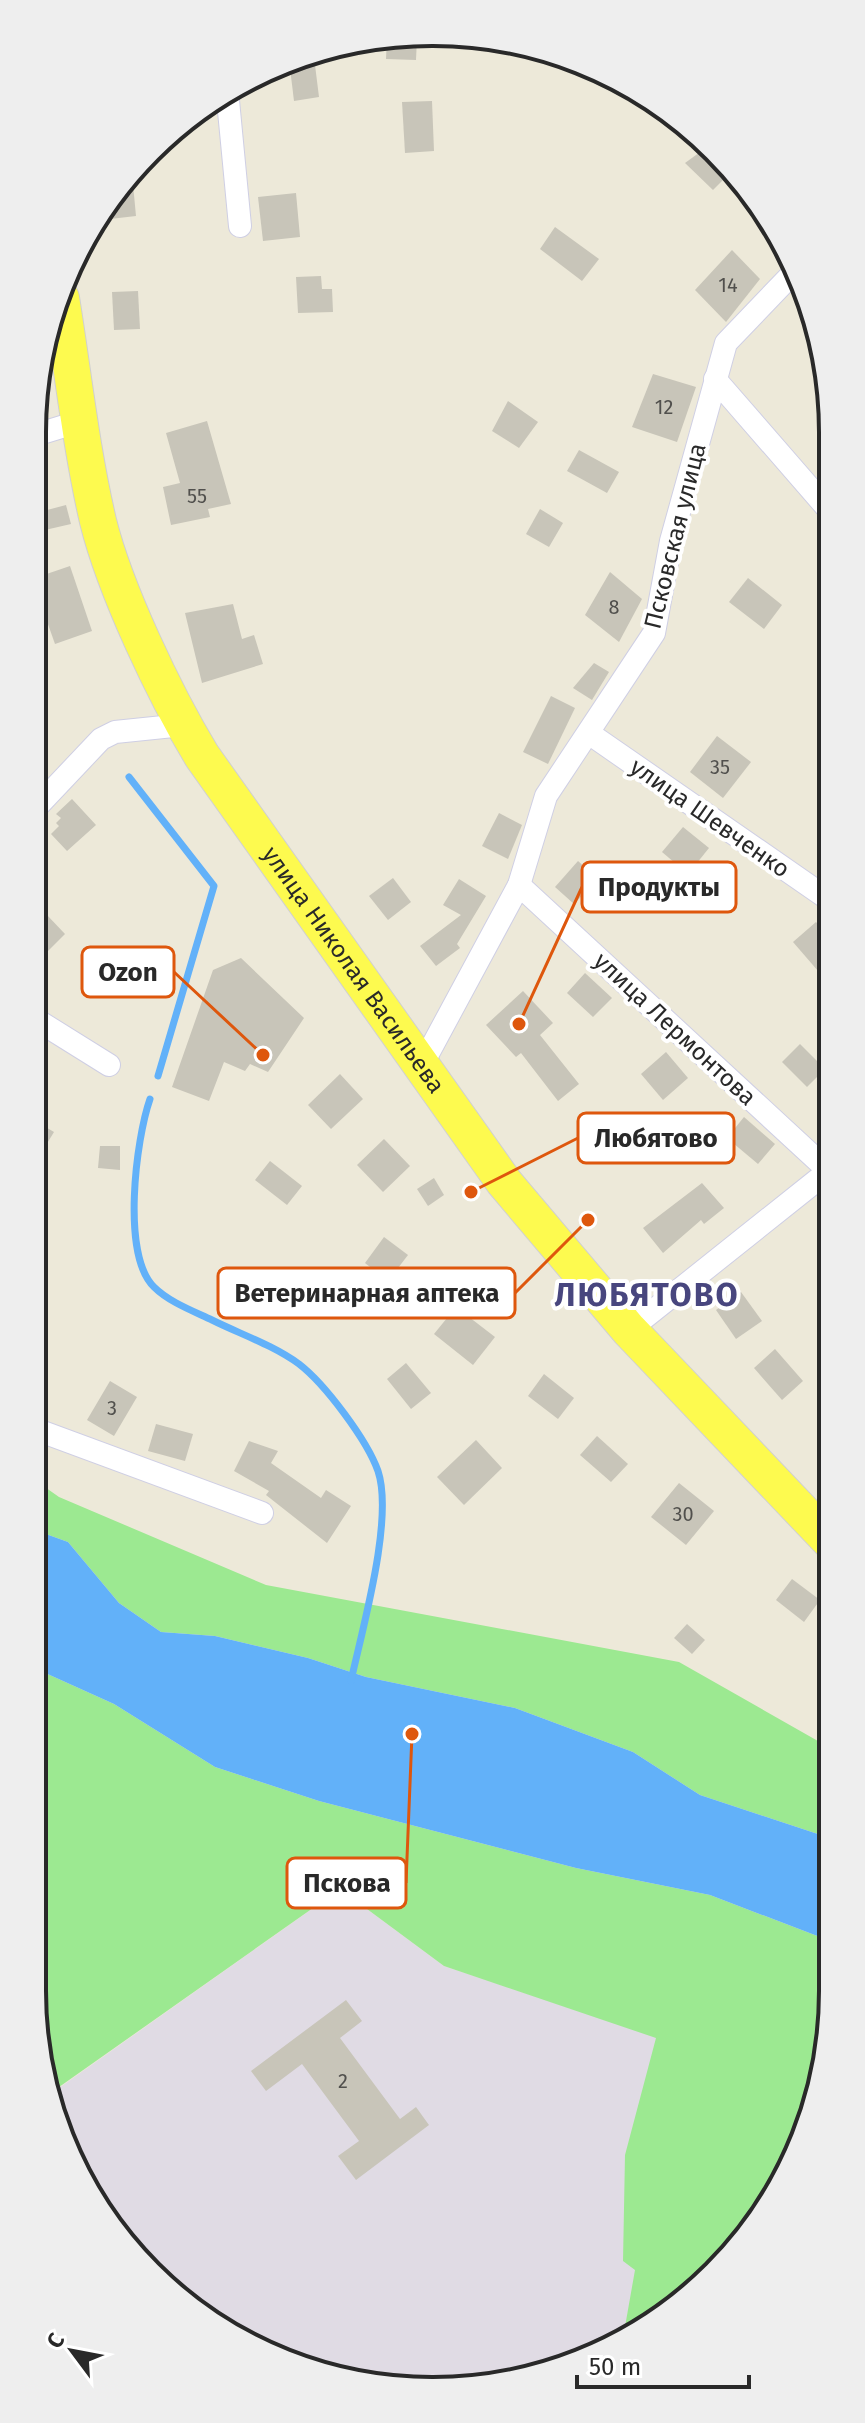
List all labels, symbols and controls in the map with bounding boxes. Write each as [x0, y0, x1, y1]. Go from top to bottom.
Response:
house number: 14 [718, 273, 738, 297]
house number: 12 [655, 395, 673, 419]
street label: Псковская улица [638, 440, 712, 632]
house number: 55 [187, 484, 207, 508]
house number: 8 [608, 595, 620, 619]
street label: улица Шевченко [625, 752, 795, 884]
house number: 35 [710, 755, 730, 779]
street label: улица Николая Васильева [257, 841, 451, 1099]
callout: Продукты [582, 862, 736, 912]
text: Продукты [598, 872, 720, 903]
callout: Ozon [82, 947, 174, 997]
street label: улица Лермонтова [588, 947, 762, 1111]
text: Ozon [98, 957, 158, 988]
callout: Любятово [578, 1113, 734, 1163]
text: Любятово [594, 1123, 718, 1154]
callout: Ветеринарная аптека [218, 1268, 515, 1318]
district label: ЛЮБЯТОВО [554, 1276, 740, 1314]
text: Ветеринарная аптека [234, 1278, 500, 1309]
house number: 3 [107, 1396, 117, 1420]
house number: 30 [672, 1502, 694, 1526]
callout: Пскова [287, 1858, 406, 1908]
text: Пскова [303, 1868, 391, 1899]
house number: 2 [338, 2069, 348, 2093]
north arrow [32, 2311, 112, 2391]
text: С [41, 2328, 70, 2353]
scale bar [577, 2339, 749, 2389]
text: 50 m [589, 2353, 641, 2381]

